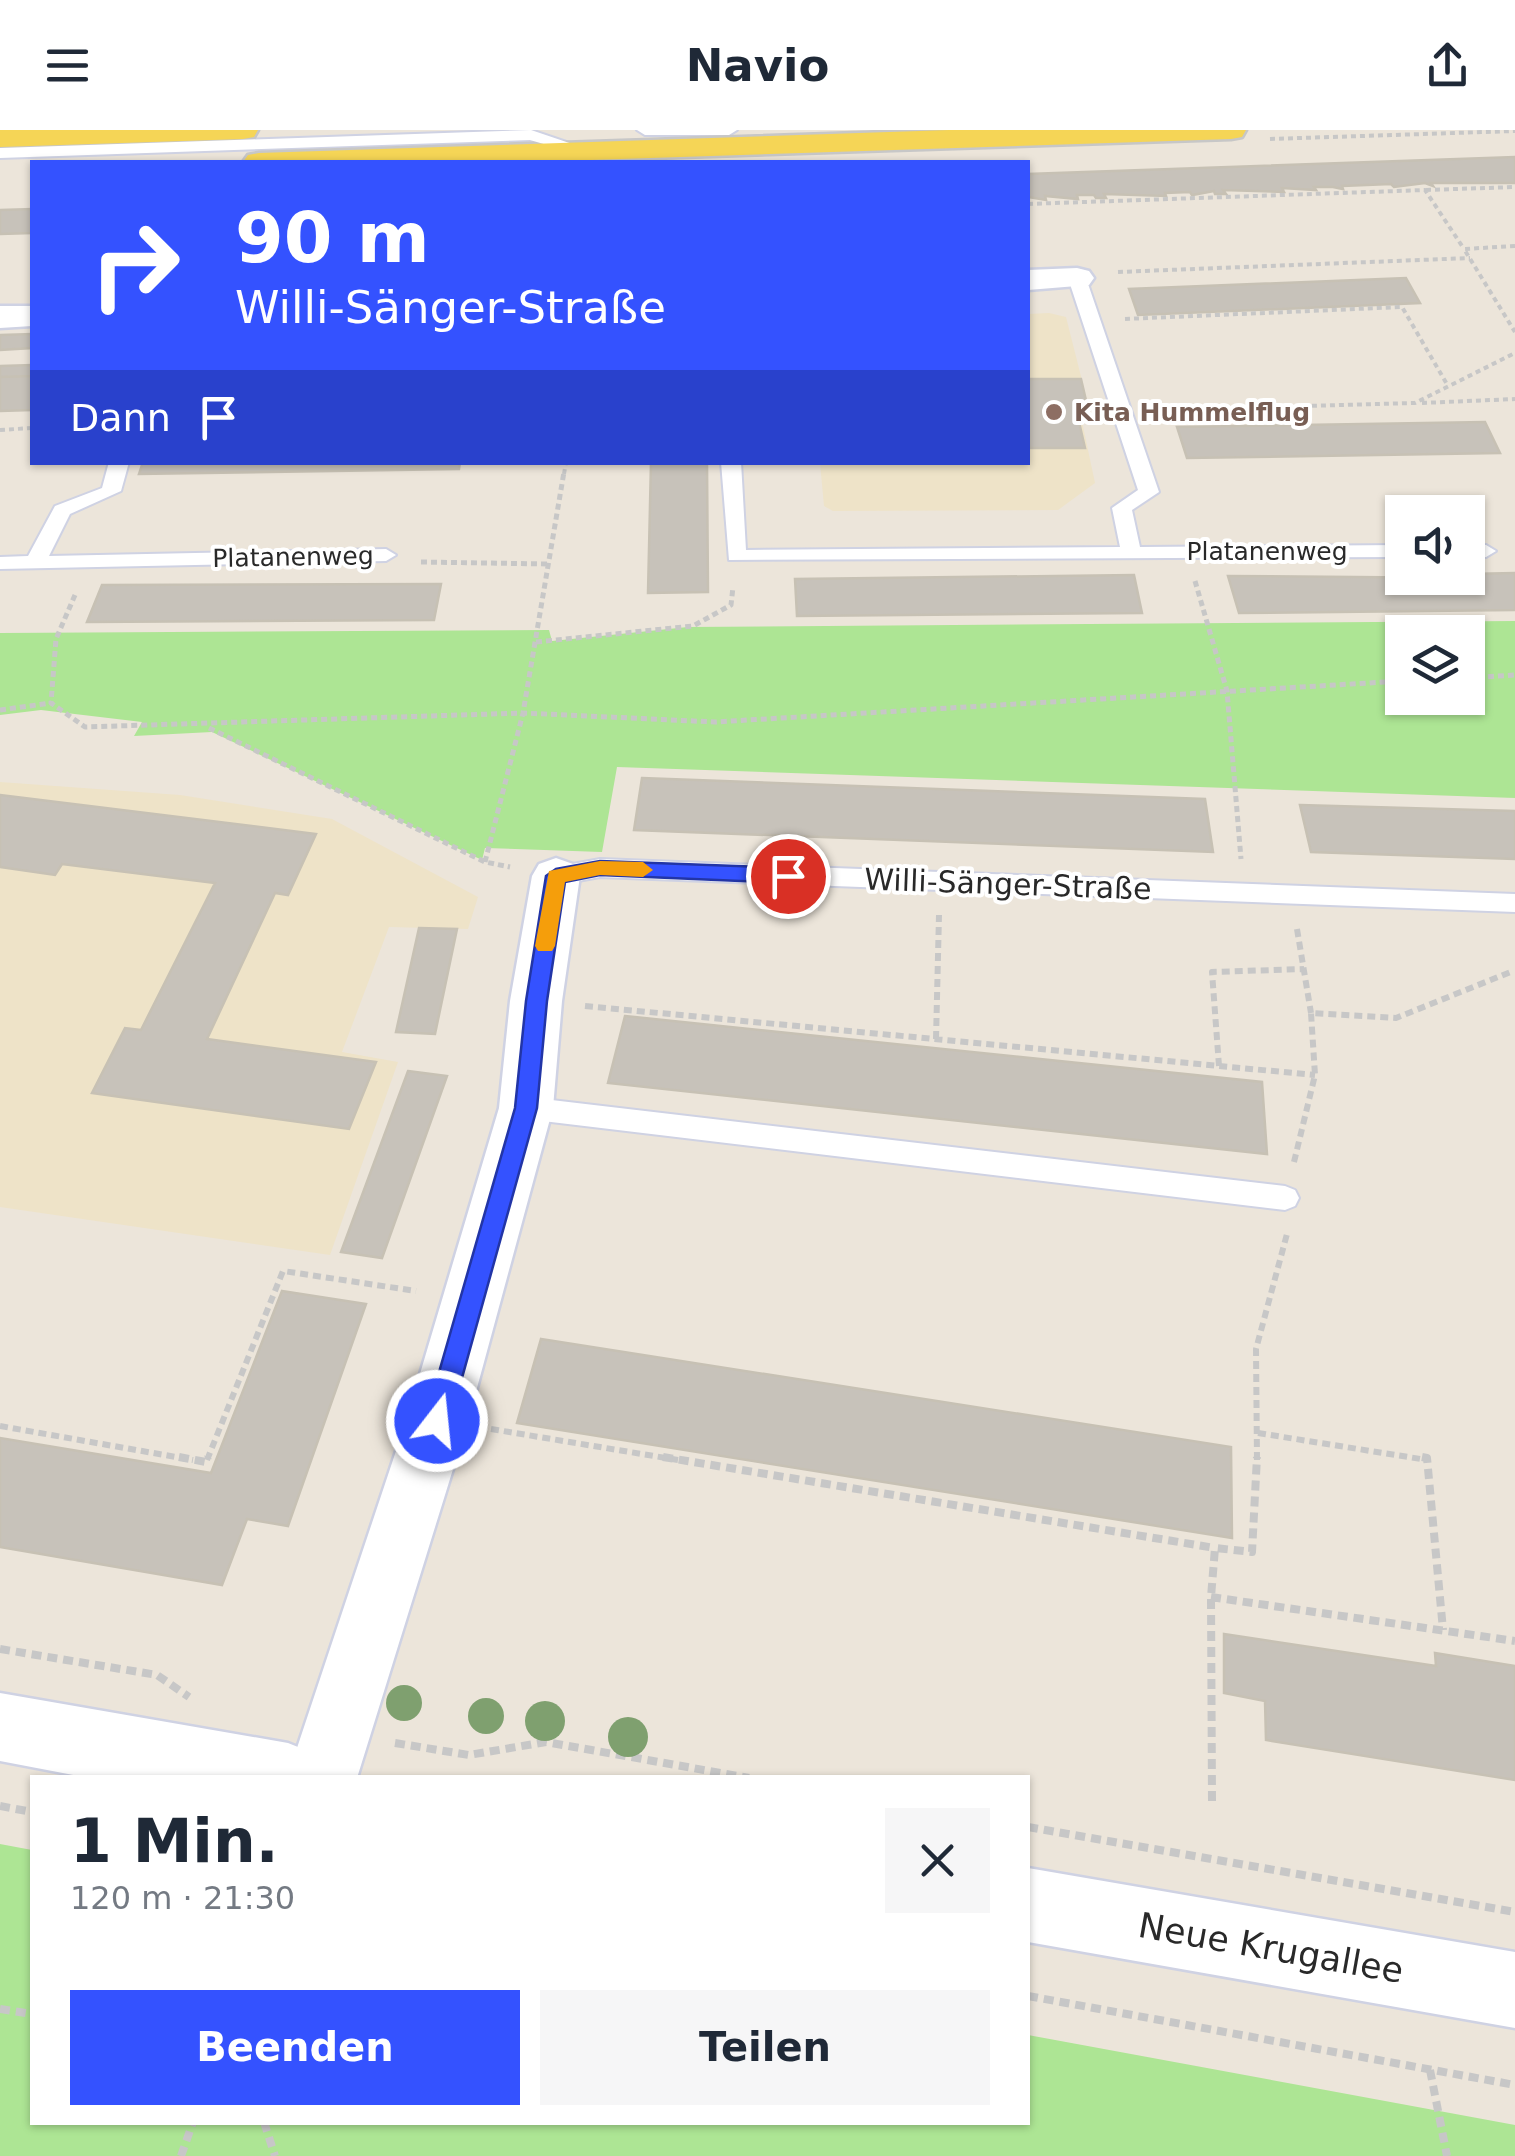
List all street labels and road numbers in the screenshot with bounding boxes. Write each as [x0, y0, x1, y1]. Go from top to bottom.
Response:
street label: Platanenweg [1186, 537, 1348, 566]
street label: Platanenweg [212, 541, 374, 573]
street label: Willi-Sänger-Straße [864, 861, 1152, 907]
street label: Neue Krugallee [1135, 1905, 1407, 1991]

